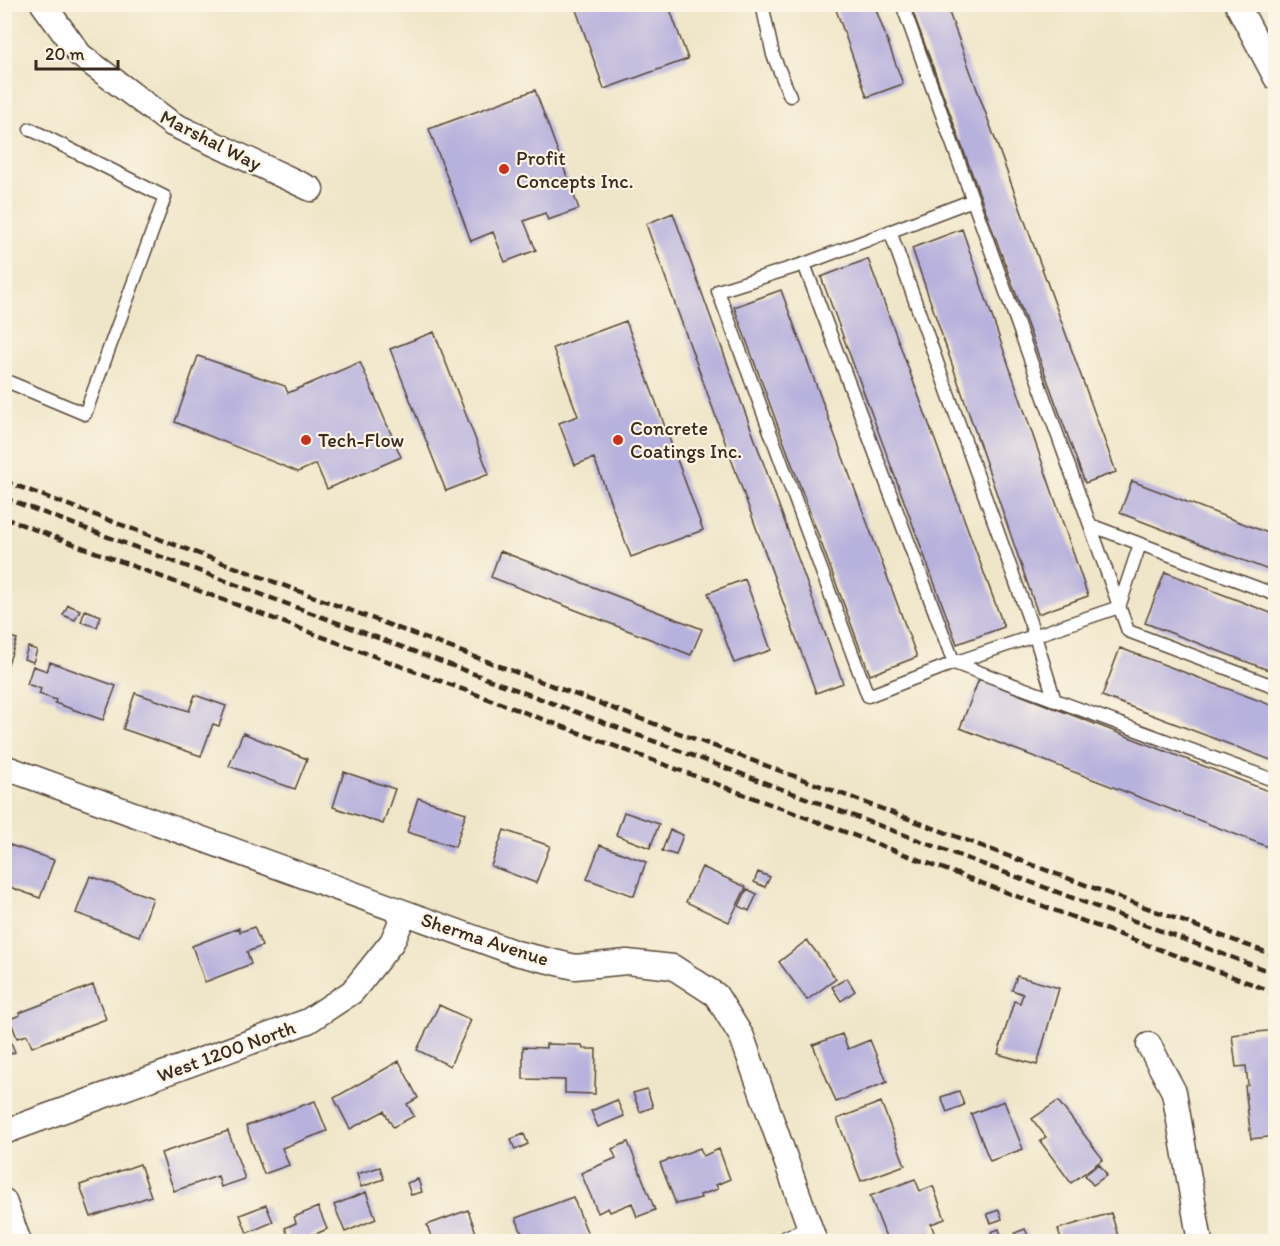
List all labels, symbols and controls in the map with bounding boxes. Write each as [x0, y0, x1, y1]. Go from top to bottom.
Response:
scale bar [36, 33, 118, 71]
text: 20 m [45, 43, 85, 65]
street label: Marshal Way [156, 104, 266, 176]
place label: Profit Concepts Inc. [516, 146, 634, 193]
marker: Profit Concepts Inc. [497, 162, 511, 176]
place label: Concrete Coatings Inc. [630, 416, 742, 463]
place label: Tech-Flow [318, 428, 404, 452]
marker: Tech-Flow [299, 433, 313, 447]
marker: Concrete Coatings Inc. [611, 433, 625, 447]
street label: Sherma Avenue [418, 907, 552, 971]
street label: West 1200 North [153, 1015, 299, 1087]

